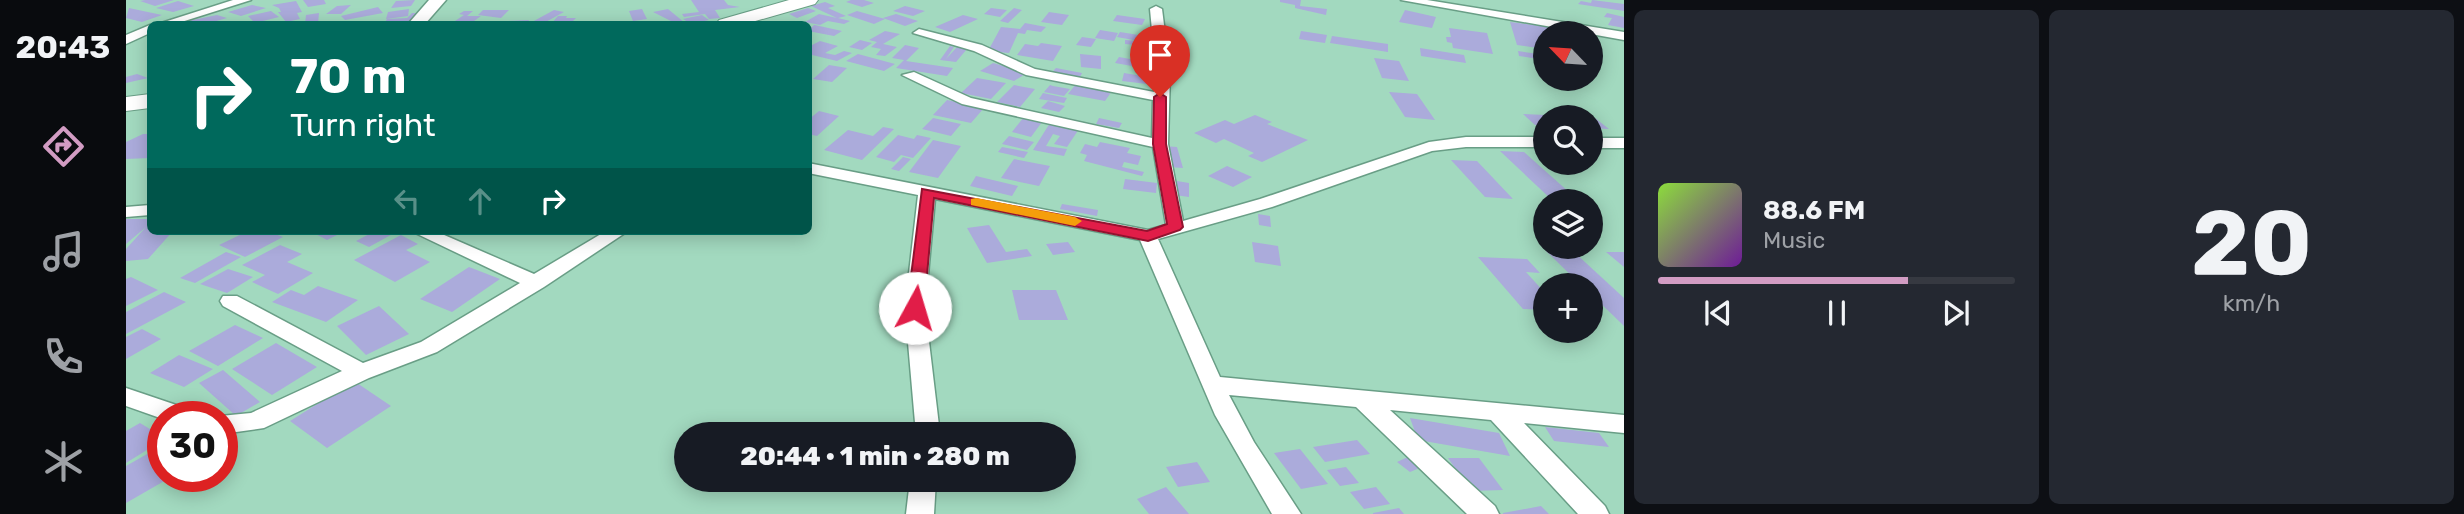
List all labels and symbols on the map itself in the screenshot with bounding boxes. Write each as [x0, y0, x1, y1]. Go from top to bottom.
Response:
north arrow [1533, 21, 1603, 91]
pin [1130, 25, 1190, 97]
position arrow [878, 271, 952, 345]
speed limit sign: 30 [147, 401, 238, 492]

